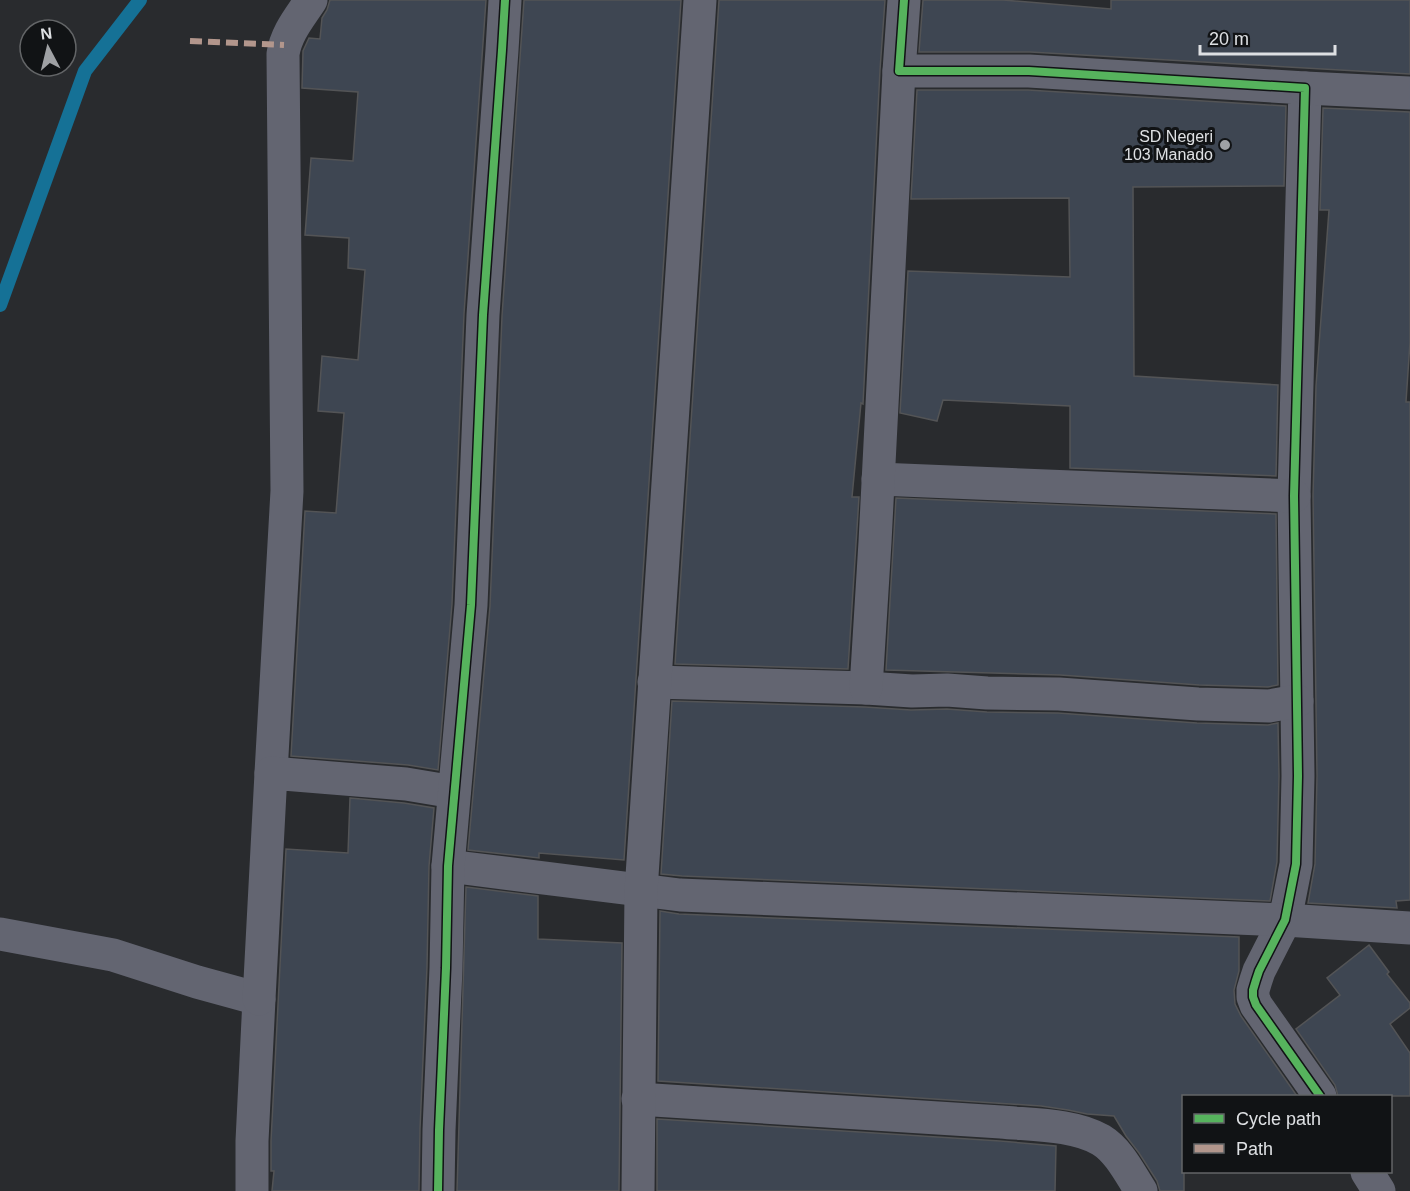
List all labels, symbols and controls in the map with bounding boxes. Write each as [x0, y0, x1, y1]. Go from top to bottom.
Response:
north arrow [18, 18, 78, 78]
scale bar [1200, 18, 1335, 56]
text: N [39, 24, 53, 43]
text: 20 m [1209, 29, 1249, 49]
place label: SD Negeri 103 Manado [1124, 128, 1213, 163]
marker: SD Negeri 103 Manado [1218, 138, 1232, 152]
legend [1182, 1095, 1392, 1173]
text: Cycle path [1236, 1109, 1321, 1129]
text: Path [1236, 1139, 1273, 1159]

